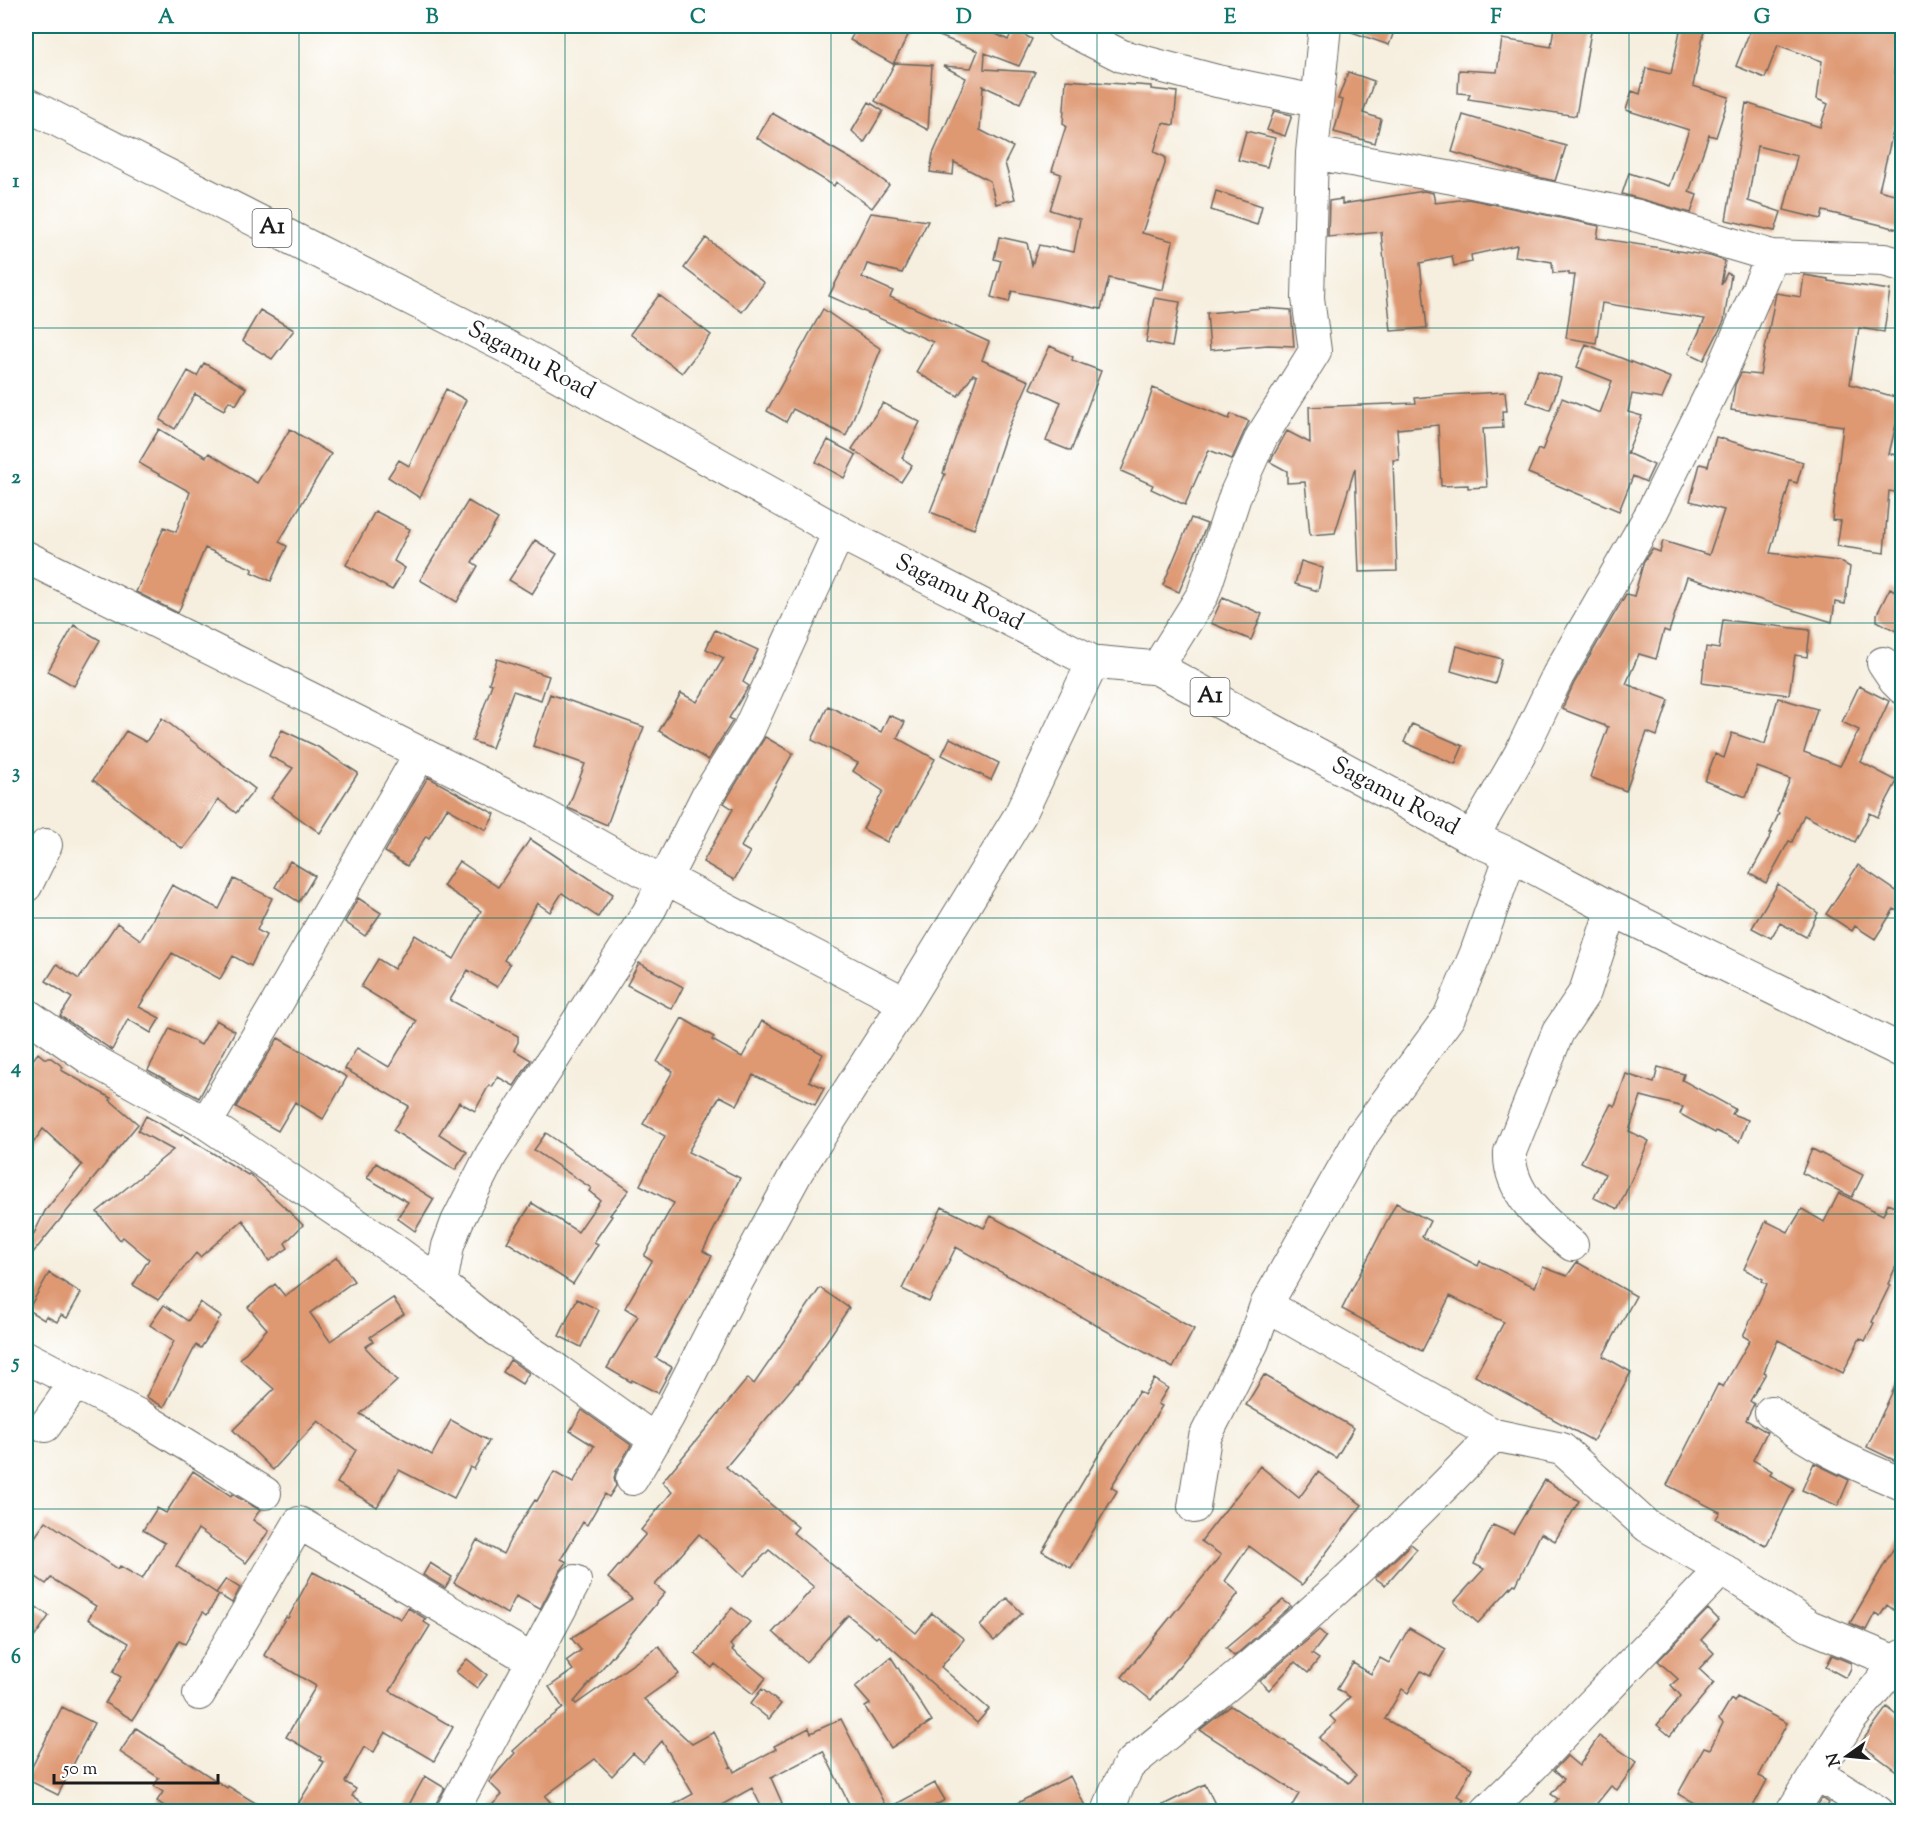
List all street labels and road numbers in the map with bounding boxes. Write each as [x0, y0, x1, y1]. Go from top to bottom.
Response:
road number: A1 [252, 209, 292, 247]
street label: Sagamu Road [461, 313, 601, 409]
street label: Sagamu Road [889, 546, 1030, 640]
road number: A1 [1190, 678, 1230, 716]
street label: Sagamu Road [1325, 749, 1465, 845]

